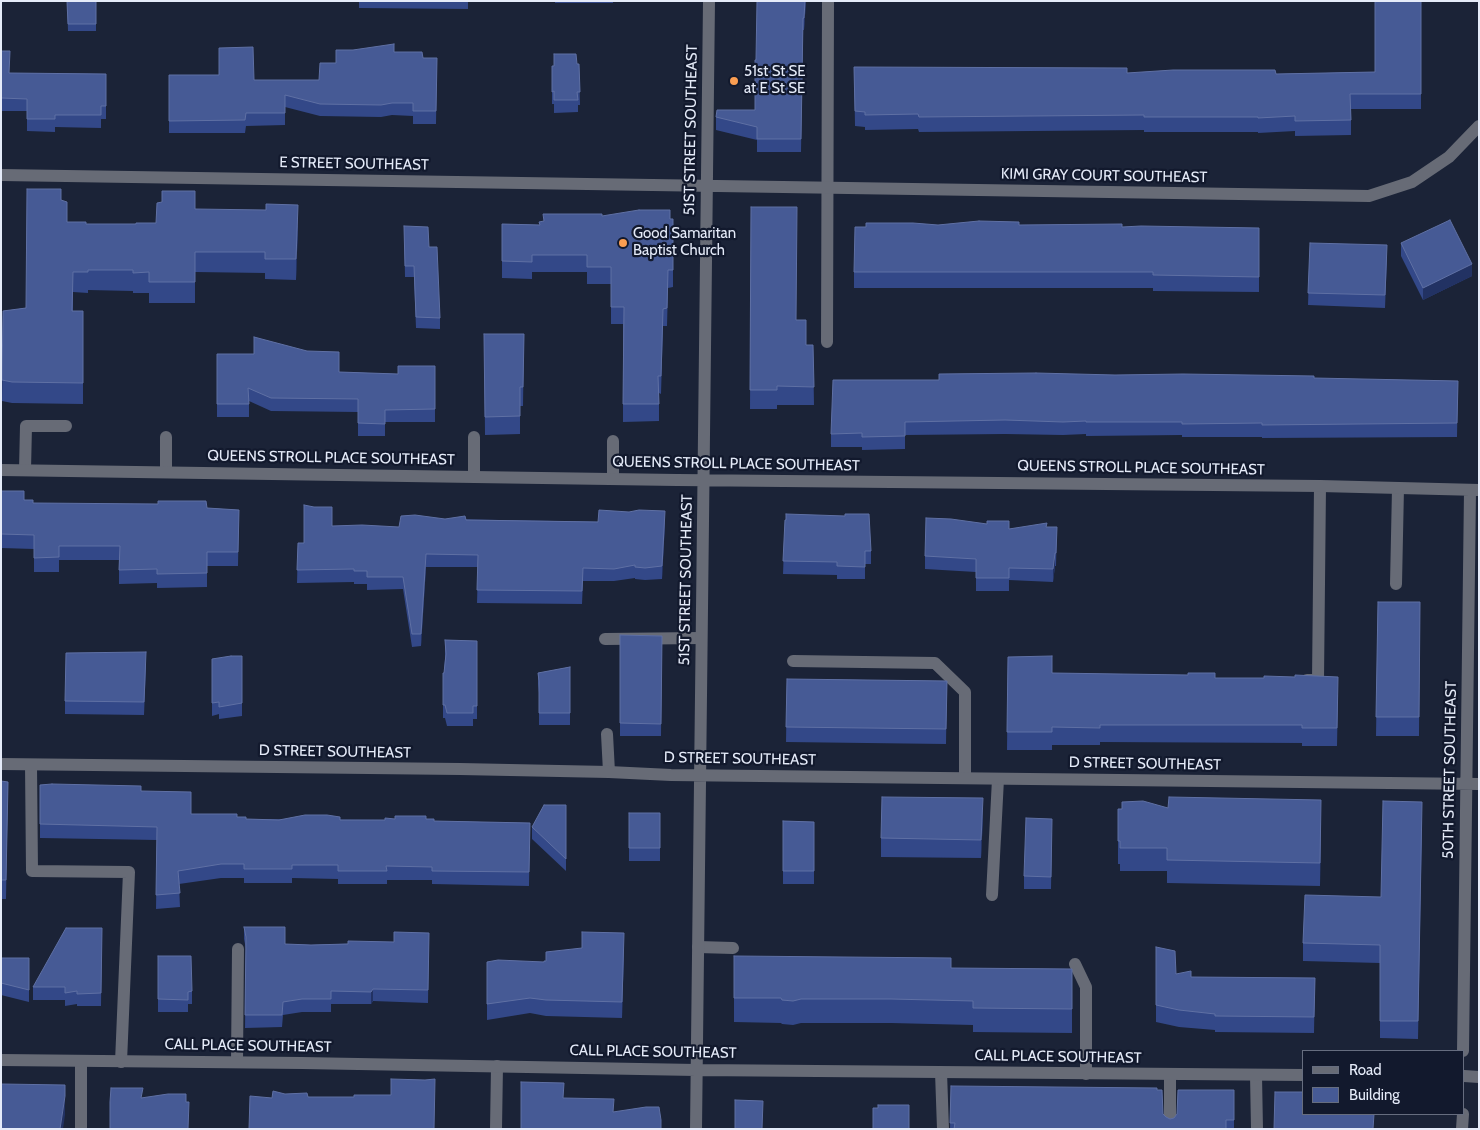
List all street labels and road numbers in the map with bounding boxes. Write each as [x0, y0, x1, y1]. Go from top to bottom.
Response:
street label: 51ST STREET SOUTHEAST [681, 44, 701, 216]
street label: E STREET SOUTHEAST [279, 154, 429, 174]
street label: KIMI GRAY COURT SOUTHEAST [1001, 165, 1207, 187]
street label: QUEENS STROLL PLACE SOUTHEAST [207, 447, 455, 469]
street label: QUEENS STROLL PLACE SOUTHEAST [612, 453, 860, 475]
street label: QUEENS STROLL PLACE SOUTHEAST [1017, 457, 1265, 479]
street label: 51ST STREET SOUTHEAST [676, 494, 696, 666]
street label: 50TH STREET SOUTHEAST [1439, 681, 1461, 859]
street label: D STREET SOUTHEAST [259, 742, 411, 762]
street label: D STREET SOUTHEAST [664, 749, 816, 769]
street label: D STREET SOUTHEAST [1069, 754, 1221, 774]
street label: CALL PLACE SOUTHEAST [164, 1036, 332, 1056]
street label: CALL PLACE SOUTHEAST [569, 1042, 737, 1062]
street label: CALL PLACE SOUTHEAST [974, 1047, 1142, 1067]

